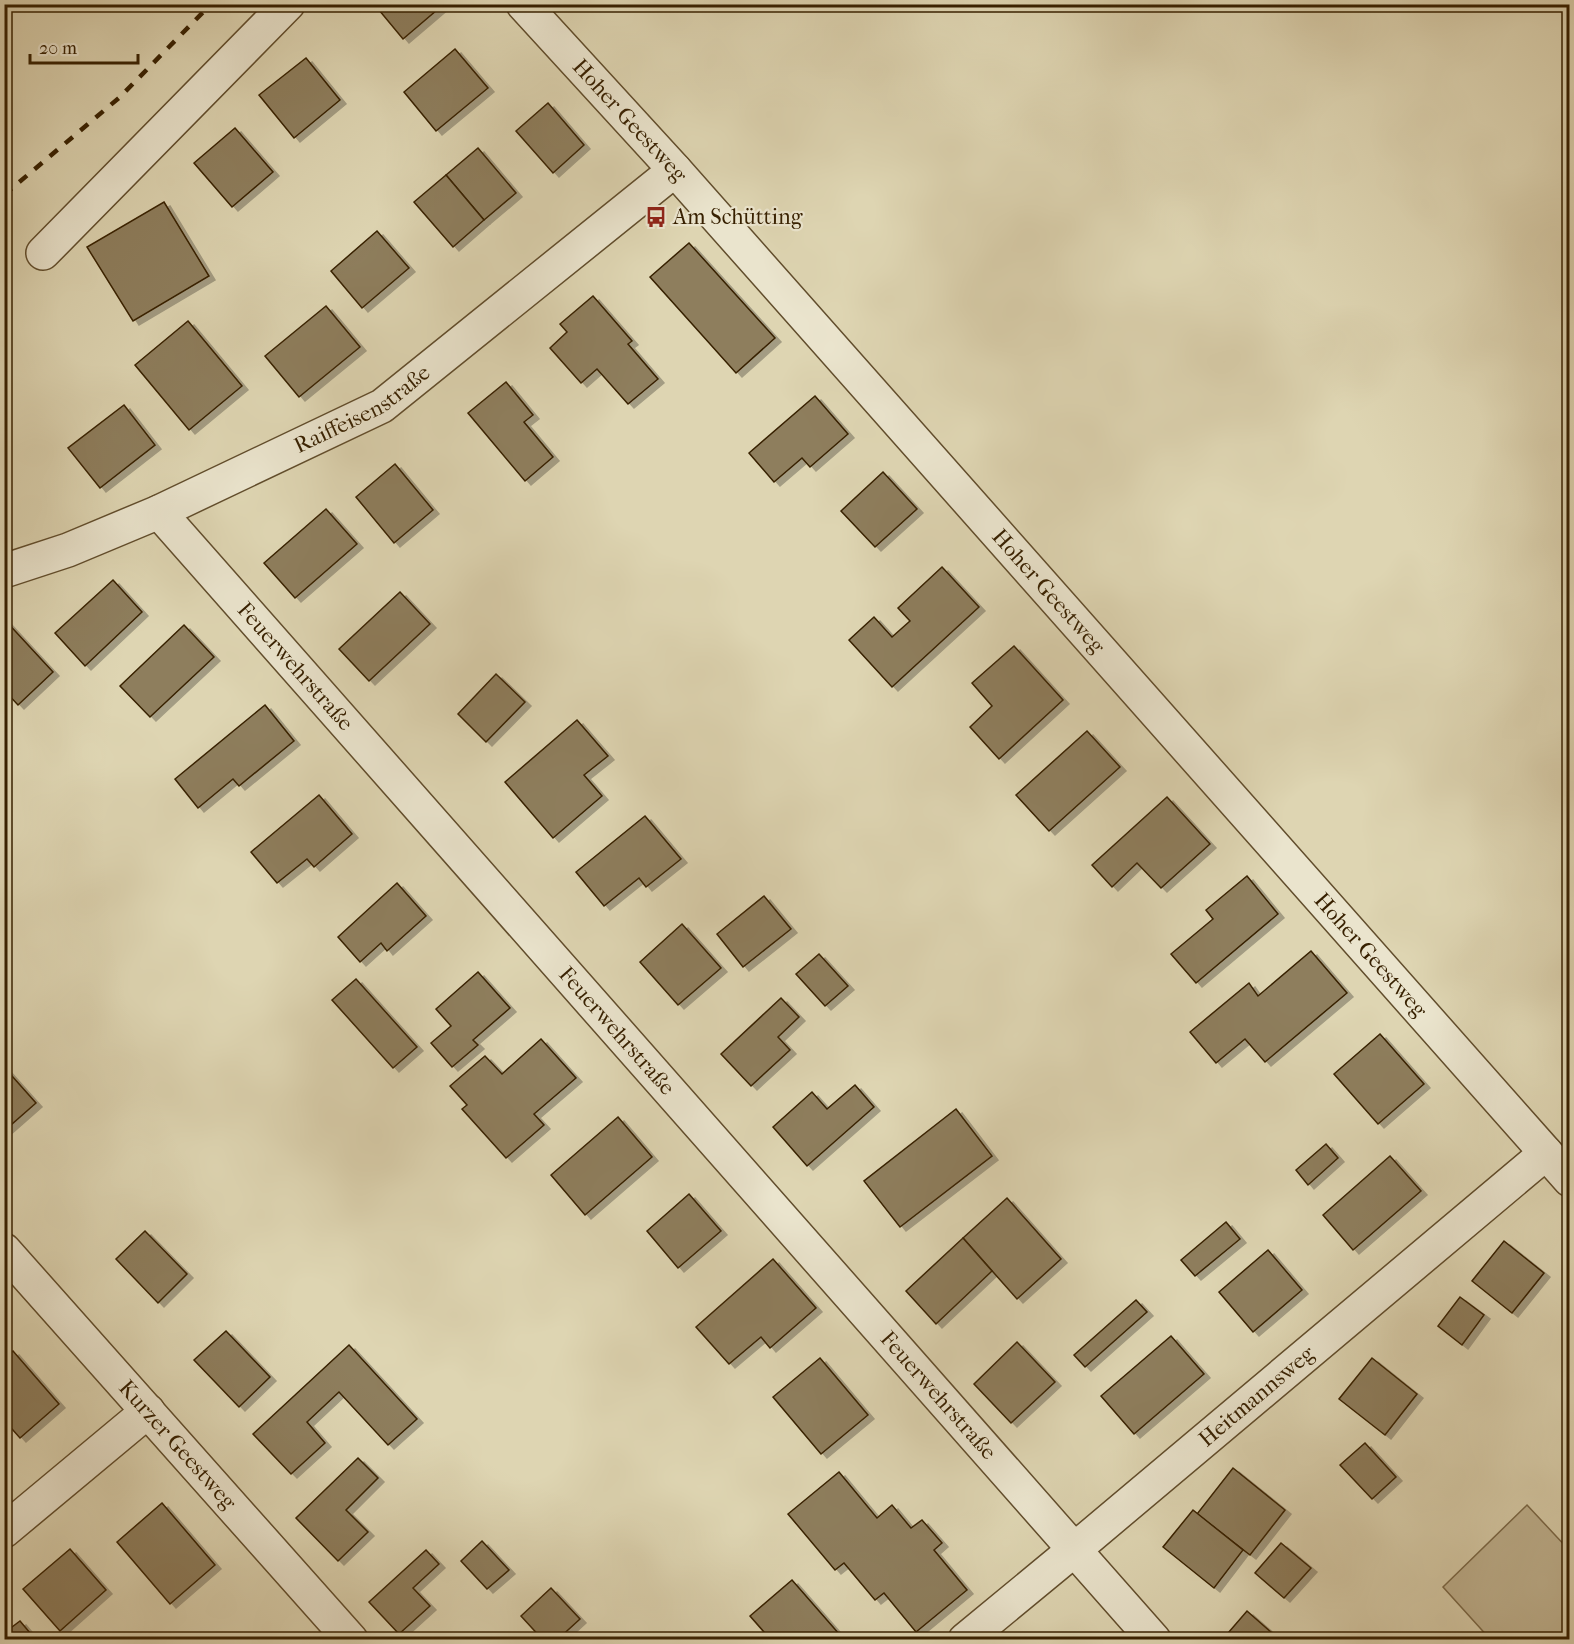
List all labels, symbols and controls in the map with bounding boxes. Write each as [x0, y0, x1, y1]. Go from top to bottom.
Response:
scale bar [30, 27, 138, 65]
text: 20 m [39, 38, 77, 59]
street label: Hoher Geestweg [567, 54, 693, 187]
place label: Am Schütting [672, 204, 803, 230]
bus stop icon: Am Schütting [644, 205, 668, 229]
street label: Raiffeisenstraße [290, 359, 435, 459]
street label: Hoher Geestweg [986, 524, 1110, 659]
street label: Feuerwehrstraße [232, 597, 359, 736]
street label: Hoher Geestweg [1309, 888, 1433, 1023]
street label: Feuerwehrstraße [553, 962, 680, 1100]
street label: Feuerwehrstraße [875, 1326, 1002, 1465]
street label: Heitmannsweg [1194, 1340, 1320, 1452]
street label: Kurzer Geestweg [113, 1375, 242, 1515]

